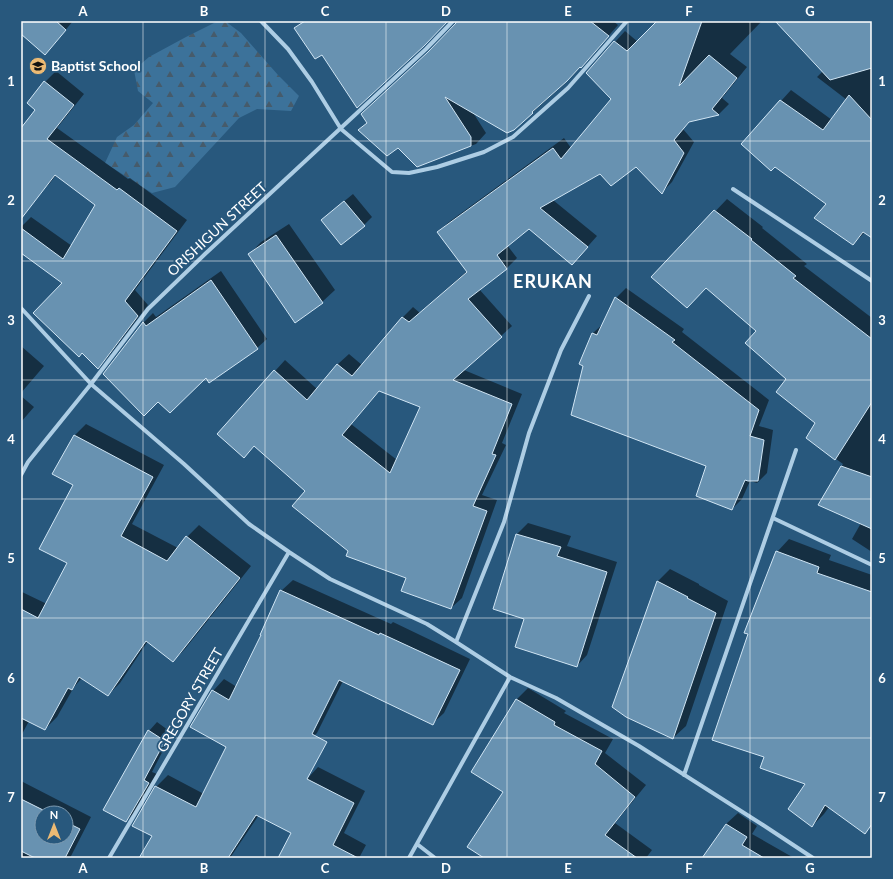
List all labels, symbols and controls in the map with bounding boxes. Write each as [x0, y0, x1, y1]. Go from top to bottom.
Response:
text: A [77, 3, 88, 19]
text: B [200, 3, 209, 19]
text: C [321, 3, 330, 19]
text: D [441, 3, 451, 19]
text: E [564, 3, 572, 19]
text: F [685, 3, 693, 19]
text: G [805, 3, 815, 19]
school or university icon: Baptist School [28, 56, 48, 76]
place label: Baptist School [51, 57, 141, 74]
text: 1 [7, 73, 15, 89]
text: 1 [878, 73, 886, 89]
street label: ORISHIGUN STREET [163, 178, 271, 279]
text: 2 [7, 192, 15, 208]
text: 2 [878, 192, 886, 208]
district label: ERUKAN [513, 270, 593, 292]
text: 3 [7, 312, 15, 328]
text: 3 [878, 312, 886, 328]
text: 4 [7, 431, 15, 447]
text: 4 [878, 431, 886, 447]
text: 5 [7, 550, 15, 566]
text: 5 [878, 550, 886, 566]
street label: GREGORY STREET [153, 644, 227, 755]
text: 6 [7, 670, 15, 686]
text: 6 [878, 670, 886, 686]
text: 7 [7, 789, 15, 805]
text: 7 [878, 789, 886, 805]
north arrow [34, 805, 74, 845]
text: N [50, 808, 58, 821]
text: A [77, 860, 88, 876]
text: B [200, 860, 209, 876]
text: C [321, 860, 330, 876]
text: D [441, 860, 451, 876]
text: E [564, 860, 572, 876]
text: F [685, 860, 693, 876]
text: G [805, 860, 815, 876]

